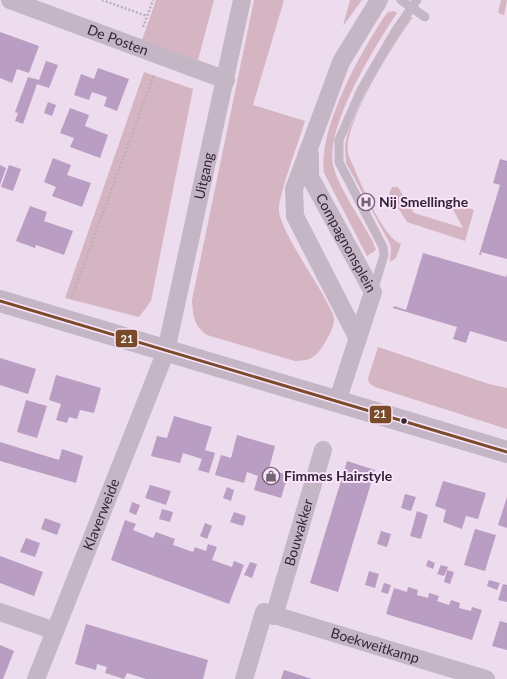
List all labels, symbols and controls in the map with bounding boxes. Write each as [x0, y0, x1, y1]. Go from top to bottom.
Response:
street label: De Posten [85, 20, 151, 59]
street label: Uitgang [190, 151, 217, 201]
street label: Compagnonsplein [313, 190, 380, 295]
hospital icon: Nij Smellinghe [356, 192, 376, 212]
place label: Nij Smellinghe [379, 193, 469, 210]
line badge: 21 [115, 329, 138, 348]
text: 21 [121, 332, 133, 345]
line badge: 21 [369, 405, 392, 424]
text: 21 [374, 407, 386, 420]
unlabelled marker [399, 416, 409, 426]
shop icon: Fimmes Hairstyle [261, 466, 281, 486]
place label: Fimmes Hairstyle [284, 467, 393, 484]
street label: Klaverweide [79, 476, 123, 553]
street label: Bouwakker [280, 497, 316, 568]
street label: Boekweitkamp [329, 624, 422, 666]

